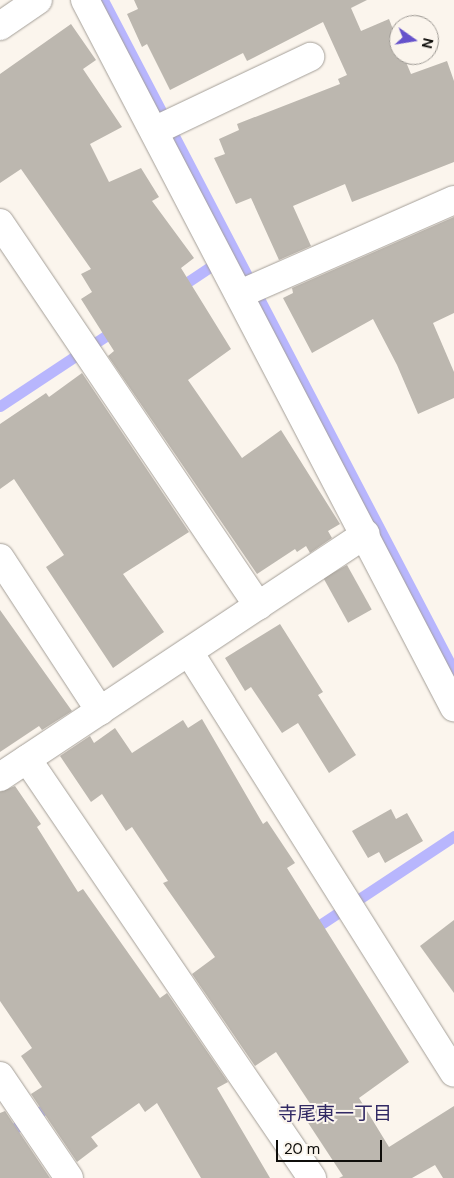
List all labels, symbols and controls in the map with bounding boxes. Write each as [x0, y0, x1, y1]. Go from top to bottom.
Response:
north arrow [389, 15, 439, 65]
text: N [418, 36, 438, 50]
district label: 寺尾東一丁目 [278, 1103, 392, 1125]
scale bar [279, 1130, 385, 1162]
text: 20 m [284, 1139, 320, 1159]

